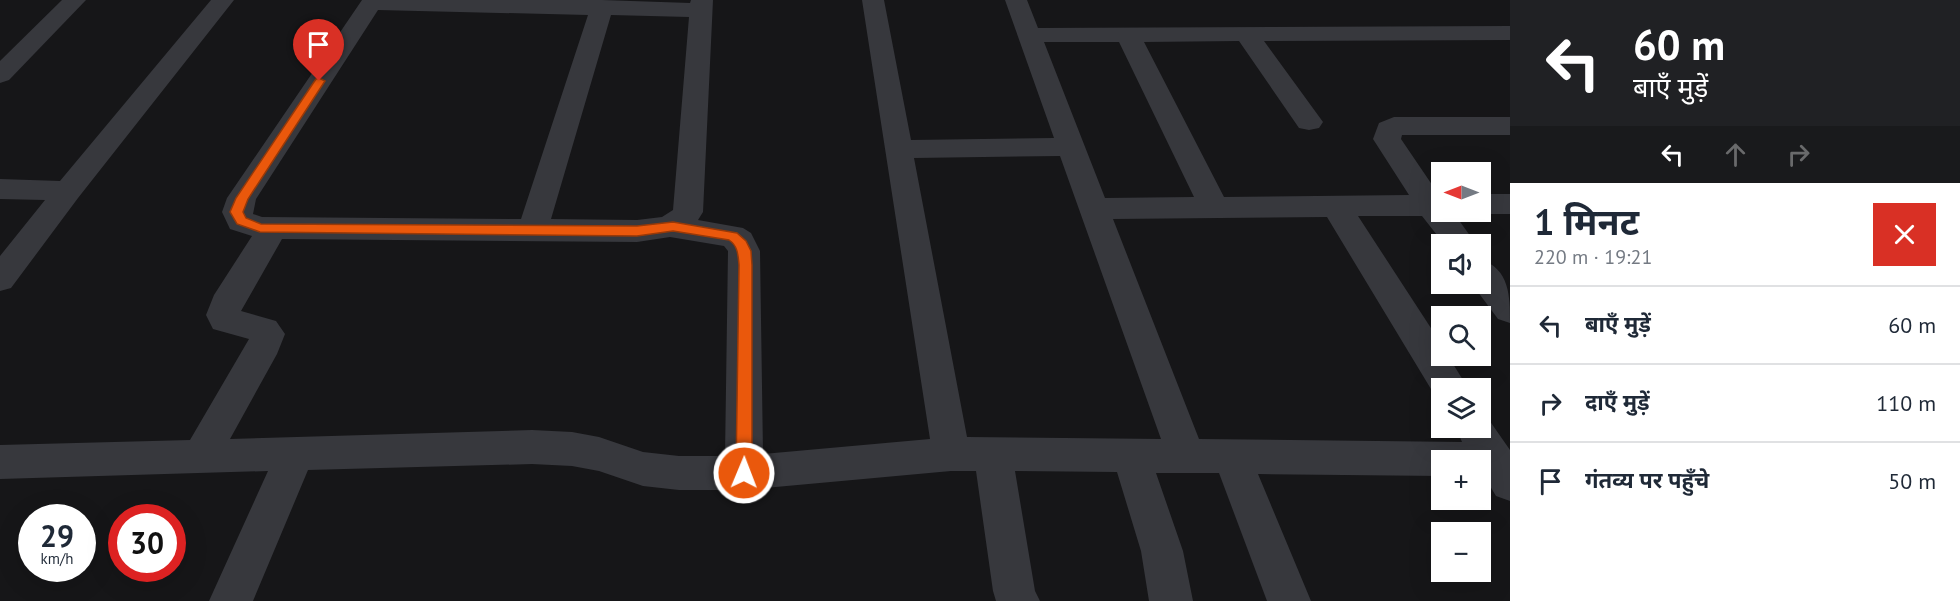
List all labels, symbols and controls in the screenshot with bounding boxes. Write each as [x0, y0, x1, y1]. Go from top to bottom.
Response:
text: 60 m [1633, 17, 1725, 72]
pin [293, 19, 344, 81]
icon: left [1534, 24, 1612, 102]
icon: arrive [302, 28, 335, 61]
text: बाएँ मुड़ें [1633, 70, 1708, 104]
icon: left [1656, 138, 1689, 171]
icon: ahead [1719, 138, 1752, 171]
icon: right [1782, 138, 1815, 171]
north arrow [1431, 162, 1491, 222]
map controls [1431, 162, 1491, 582]
text: 1 मिनट [1534, 198, 1639, 245]
button: close [1873, 203, 1936, 266]
button: sound [1431, 234, 1491, 294]
text: 220 m · 19:21 [1534, 244, 1652, 270]
button: search [1431, 306, 1491, 366]
icon: left [1534, 309, 1567, 342]
text: बाएँ मुड़ें [1585, 310, 1651, 338]
text: 60 m [1888, 311, 1936, 339]
button: layers [1431, 378, 1491, 438]
icon: right [1534, 387, 1567, 420]
text: दाएँ मुड़ें [1585, 388, 1650, 416]
text: 110 m [1876, 389, 1936, 417]
position arrow [712, 441, 776, 505]
button: + [1431, 450, 1491, 510]
icon: arrive [1534, 465, 1567, 498]
text: गंतव्य पर पहुँचे [1585, 466, 1709, 494]
text: 50 m [1888, 467, 1936, 495]
speed limit sign: 30 [108, 504, 186, 582]
text: 29 [40, 516, 74, 555]
button: − [1431, 522, 1491, 582]
text: km/h [41, 549, 73, 568]

